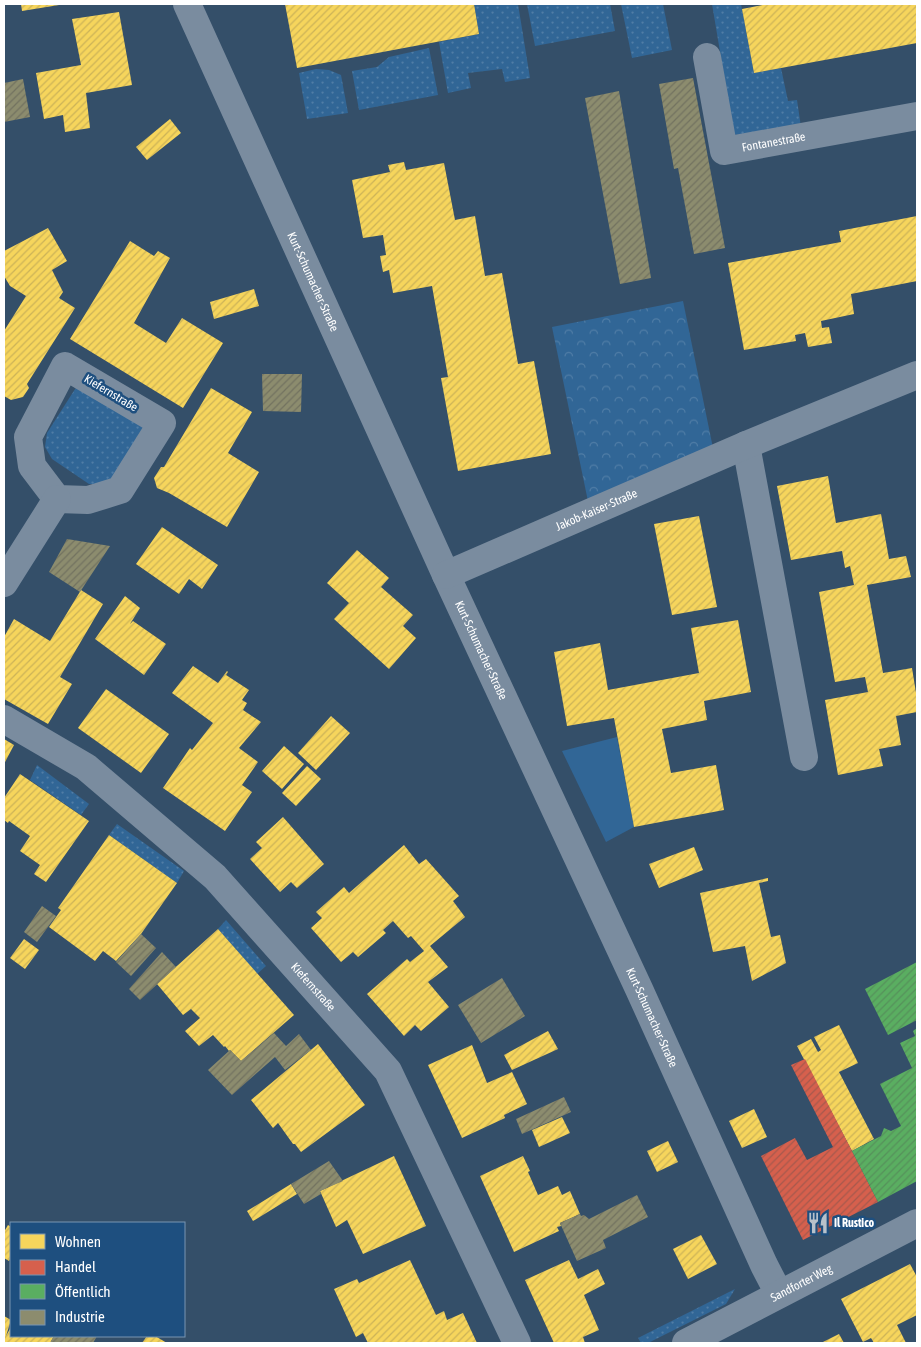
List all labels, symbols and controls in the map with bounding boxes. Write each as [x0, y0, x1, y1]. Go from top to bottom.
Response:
street label: Fontanestraße [741, 129, 806, 155]
street label: Kurt-Schumacher-Straße [284, 230, 342, 334]
street label: Kiefernstraße [82, 372, 140, 414]
street label: Jakob-Kaiser-Straße [553, 486, 639, 534]
street label: Kurt-Schumacher-Straße [452, 598, 510, 702]
street label: Kiefernstraße [288, 960, 338, 1014]
street label: Kurt-Schumacher-Straße [623, 966, 680, 1069]
restaurant icon: Il Rustico [805, 1210, 831, 1236]
place label: Il Rustico [834, 1216, 875, 1230]
legend [10, 1222, 185, 1337]
text: Wohnen [55, 1233, 101, 1250]
text: Handel [55, 1258, 96, 1275]
street label: Sandforter Weg [768, 1261, 835, 1305]
text: Öffentlich [55, 1283, 111, 1300]
text: Industrie [55, 1308, 105, 1325]

